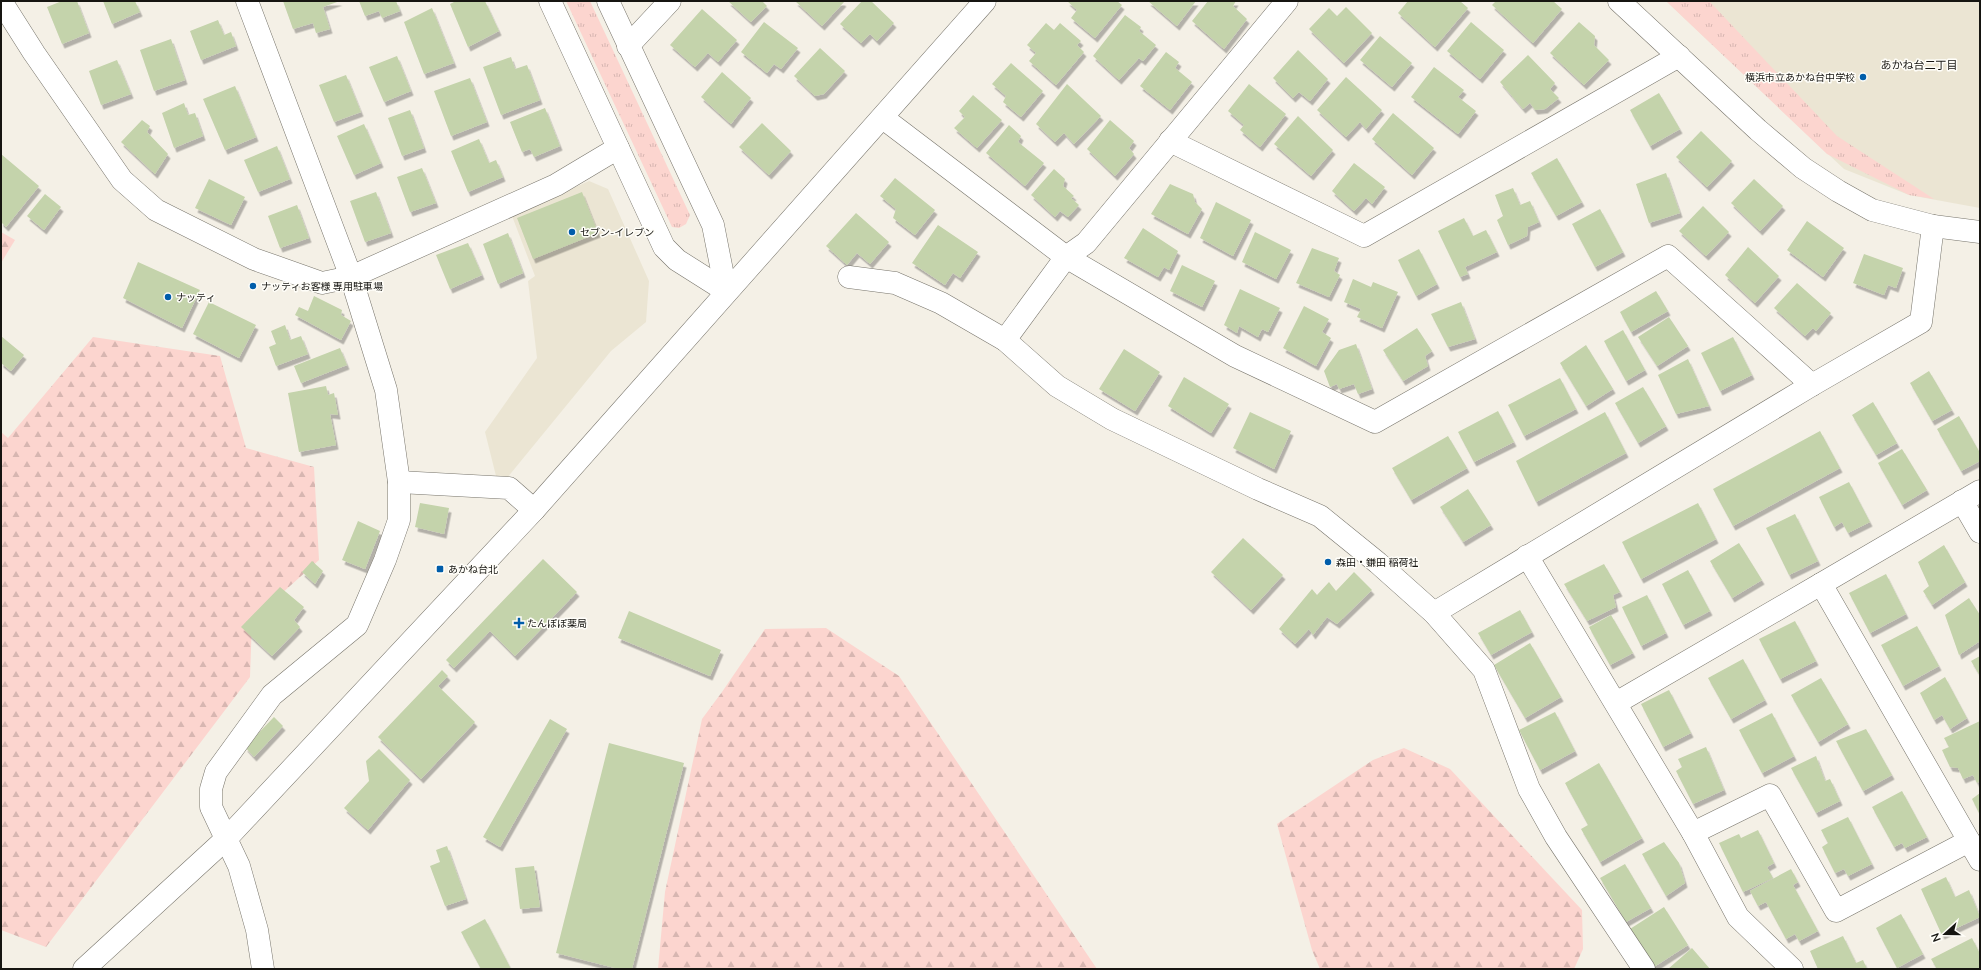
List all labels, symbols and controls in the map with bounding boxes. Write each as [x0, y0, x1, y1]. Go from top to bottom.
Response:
district label: あかね台二丁目 [1881, 58, 1958, 72]
place label: 横浜市立あかね台中学校 [1745, 71, 1855, 84]
marker: 横浜市立あかね台中学校 [1858, 72, 1868, 82]
place label: セブン-イレブン [580, 226, 654, 239]
marker: セブン-イレブン [567, 227, 577, 237]
place label: ナッティお客様 専用駐車場 [261, 280, 383, 293]
marker: ナッティお客様 専用駐車場 [248, 281, 258, 291]
place label: ナッティ [176, 291, 215, 304]
marker: ナッティ [163, 292, 173, 302]
place label: 森田・鎌田 稲荷社 [1336, 556, 1419, 569]
marker: 森田・鎌田 稲荷社 [1323, 557, 1333, 567]
place label: あかね台北 [448, 563, 498, 576]
marker: あかね台北 [435, 564, 445, 574]
place label: たんぽぽ薬局 [527, 617, 587, 630]
marker: たんぽぽ薬局 [514, 618, 524, 628]
north arrow [1925, 914, 1965, 954]
text: N [1928, 931, 1944, 944]

